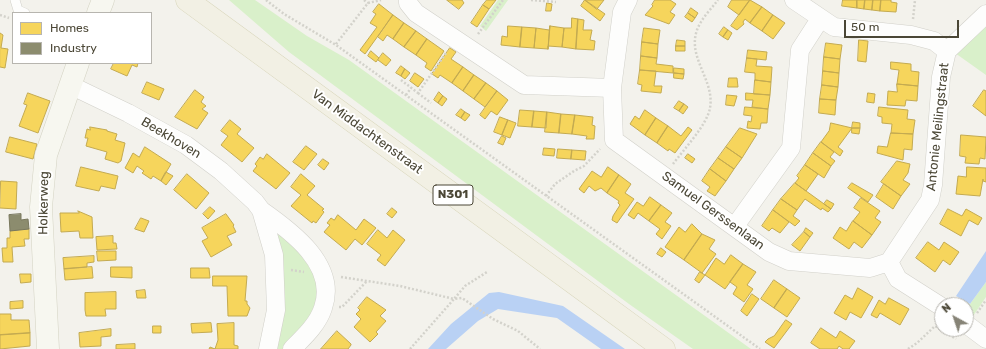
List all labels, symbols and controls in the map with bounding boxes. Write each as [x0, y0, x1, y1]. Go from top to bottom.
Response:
legend [12, 12, 152, 64]
scale bar [846, 12, 961, 38]
text: 50 m [851, 20, 879, 34]
text: Homes [50, 21, 89, 35]
text: Industry [50, 41, 97, 55]
street label: Antonie Meilingstraat [923, 62, 953, 192]
street label: Van Middachtenstraat [309, 87, 425, 177]
street label: Beekhoven [138, 114, 204, 162]
street label: Samuel Gerssenlaan [659, 168, 767, 254]
street label: Holkerweg [36, 171, 52, 235]
road number: N301 [433, 185, 473, 205]
north arrow [934, 297, 974, 337]
text: N [939, 301, 954, 316]

